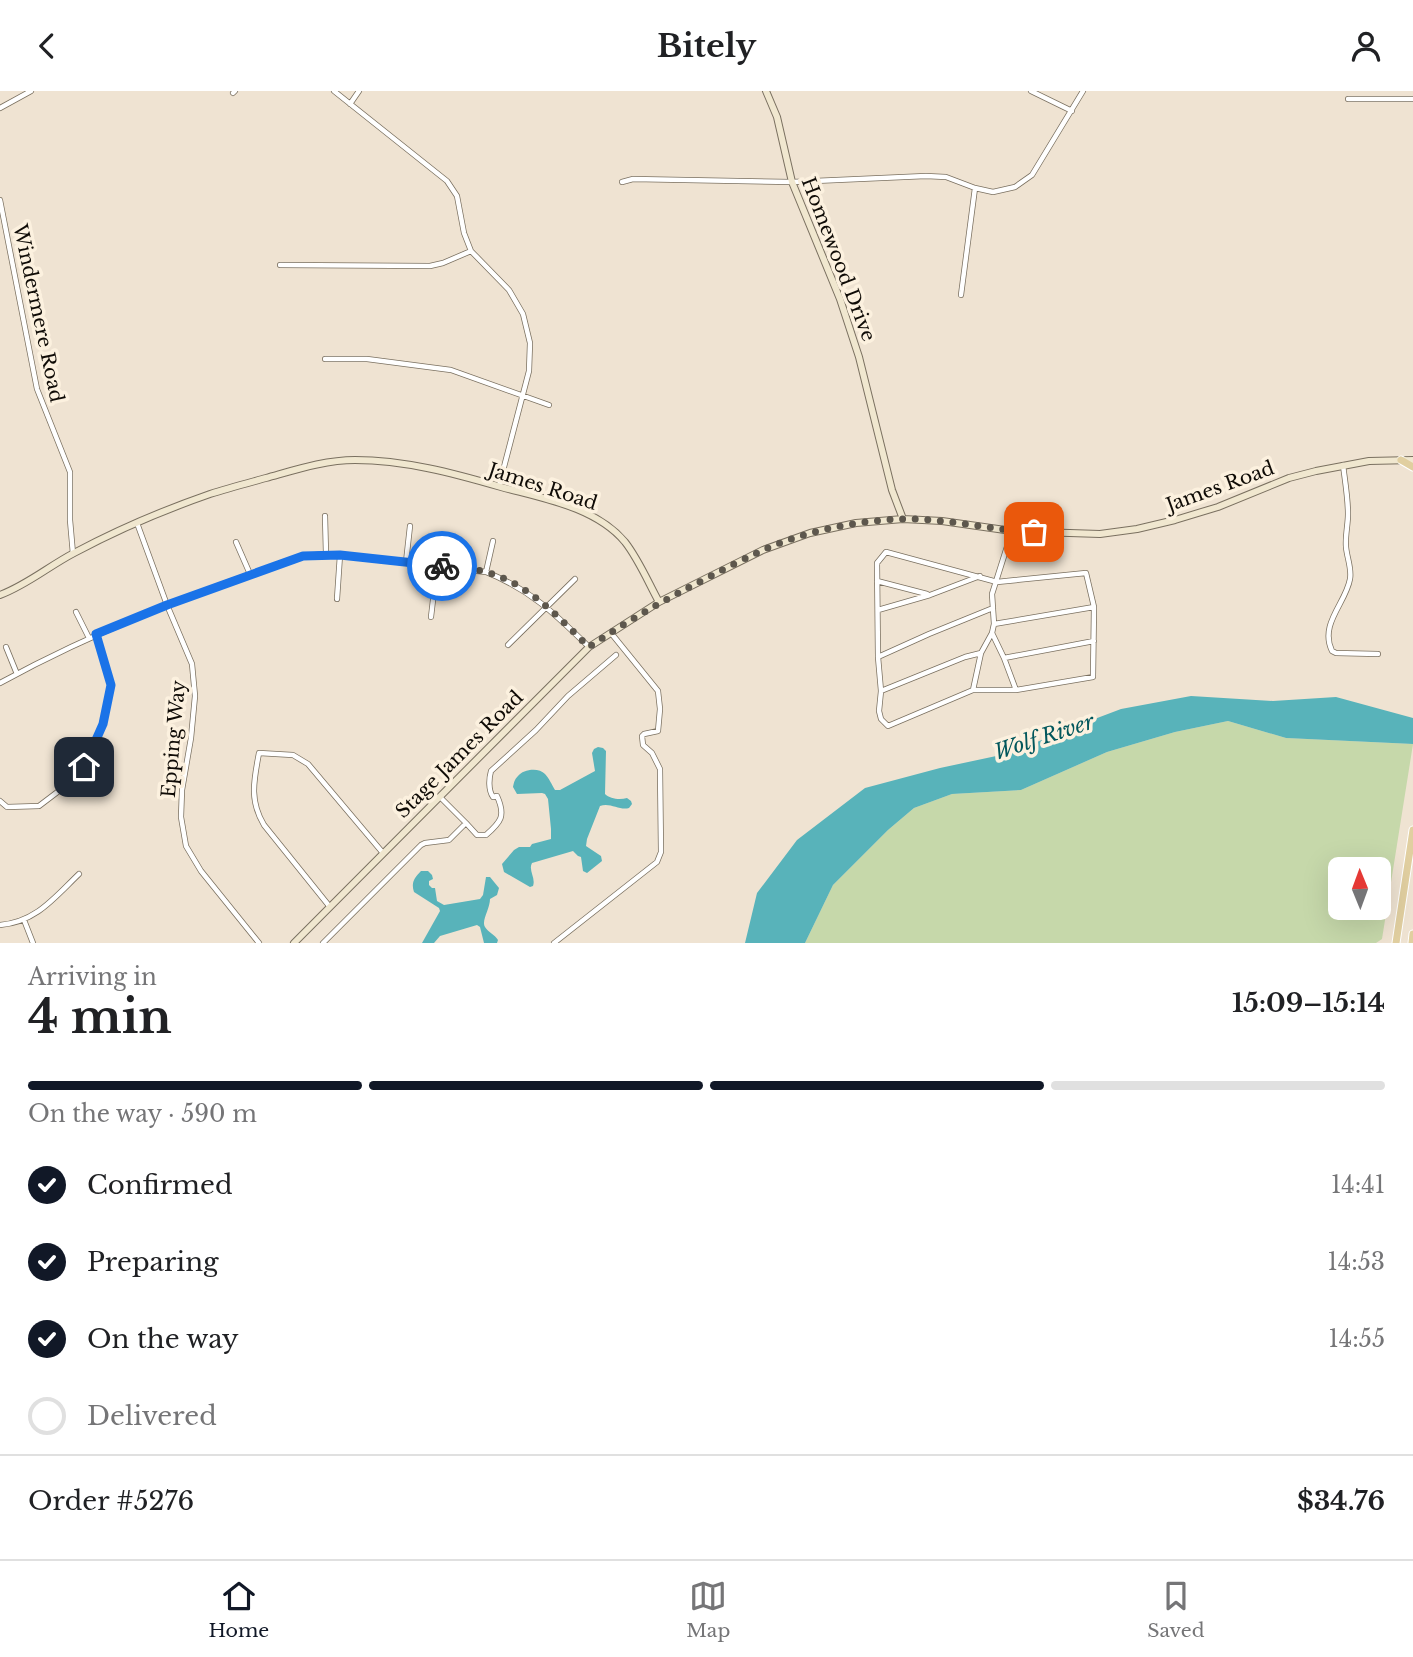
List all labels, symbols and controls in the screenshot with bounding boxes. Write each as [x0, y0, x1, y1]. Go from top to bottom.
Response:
text: Bitely [657, 26, 756, 66]
icon: back [28, 27, 66, 65]
icon: person [1347, 27, 1385, 65]
street label: Homewood Drive [797, 174, 880, 344]
street label: Windermere Road [8, 221, 69, 404]
street label: James Road [1160, 456, 1277, 518]
street label: James Road [483, 457, 600, 515]
pin [1004, 502, 1064, 562]
icon: bag [1015, 513, 1053, 551]
courier [407, 531, 477, 601]
icon: bike [423, 547, 461, 585]
street label: Epping Way [157, 679, 190, 799]
street label: Stage James Road [391, 686, 528, 823]
water label: Wolf River [991, 708, 1099, 765]
pin [54, 737, 114, 797]
icon: home [65, 748, 103, 786]
north arrow [1328, 857, 1391, 921]
map controls [1328, 857, 1391, 920]
text: Arriving in [28, 963, 157, 991]
text: 15:09–15:14 [1232, 987, 1385, 1019]
text: 4 min [28, 988, 172, 1045]
text: On the way · 590 m [28, 1100, 257, 1128]
icon: check [28, 1166, 66, 1204]
text: Confirmed [87, 1169, 232, 1201]
text: 14:41 [1331, 1171, 1385, 1199]
icon: check [28, 1243, 66, 1281]
text: Preparing [87, 1246, 219, 1278]
text: 14:53 [1328, 1248, 1385, 1276]
icon: check [28, 1320, 66, 1358]
text: On the way [87, 1323, 239, 1355]
text: 14:55 [1329, 1325, 1385, 1353]
text: Delivered [87, 1400, 217, 1432]
text: Order #5276 [28, 1485, 194, 1517]
text: $34.76 [1297, 1485, 1385, 1517]
tab: Home [208, 1577, 269, 1642]
tab: Map [686, 1577, 730, 1642]
tab: Saved [1147, 1577, 1205, 1642]

